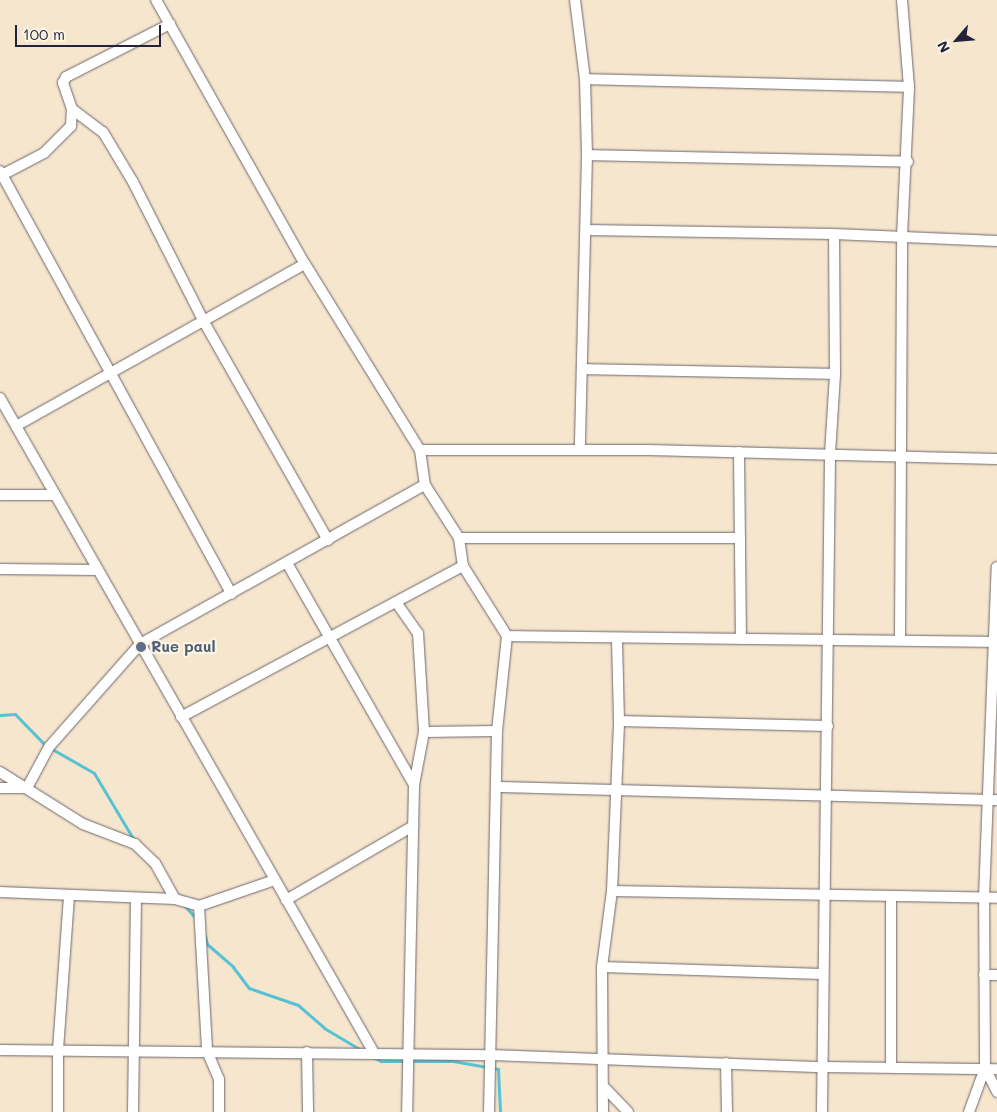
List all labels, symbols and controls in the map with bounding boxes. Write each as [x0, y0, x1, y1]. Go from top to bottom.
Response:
scale bar [18, 15, 164, 47]
north arrow [932, 15, 982, 65]
text: 100 m [23, 24, 65, 44]
text: N [932, 38, 954, 56]
place label: Rue paul [151, 638, 216, 656]
marker: Rue paul [135, 641, 147, 653]

